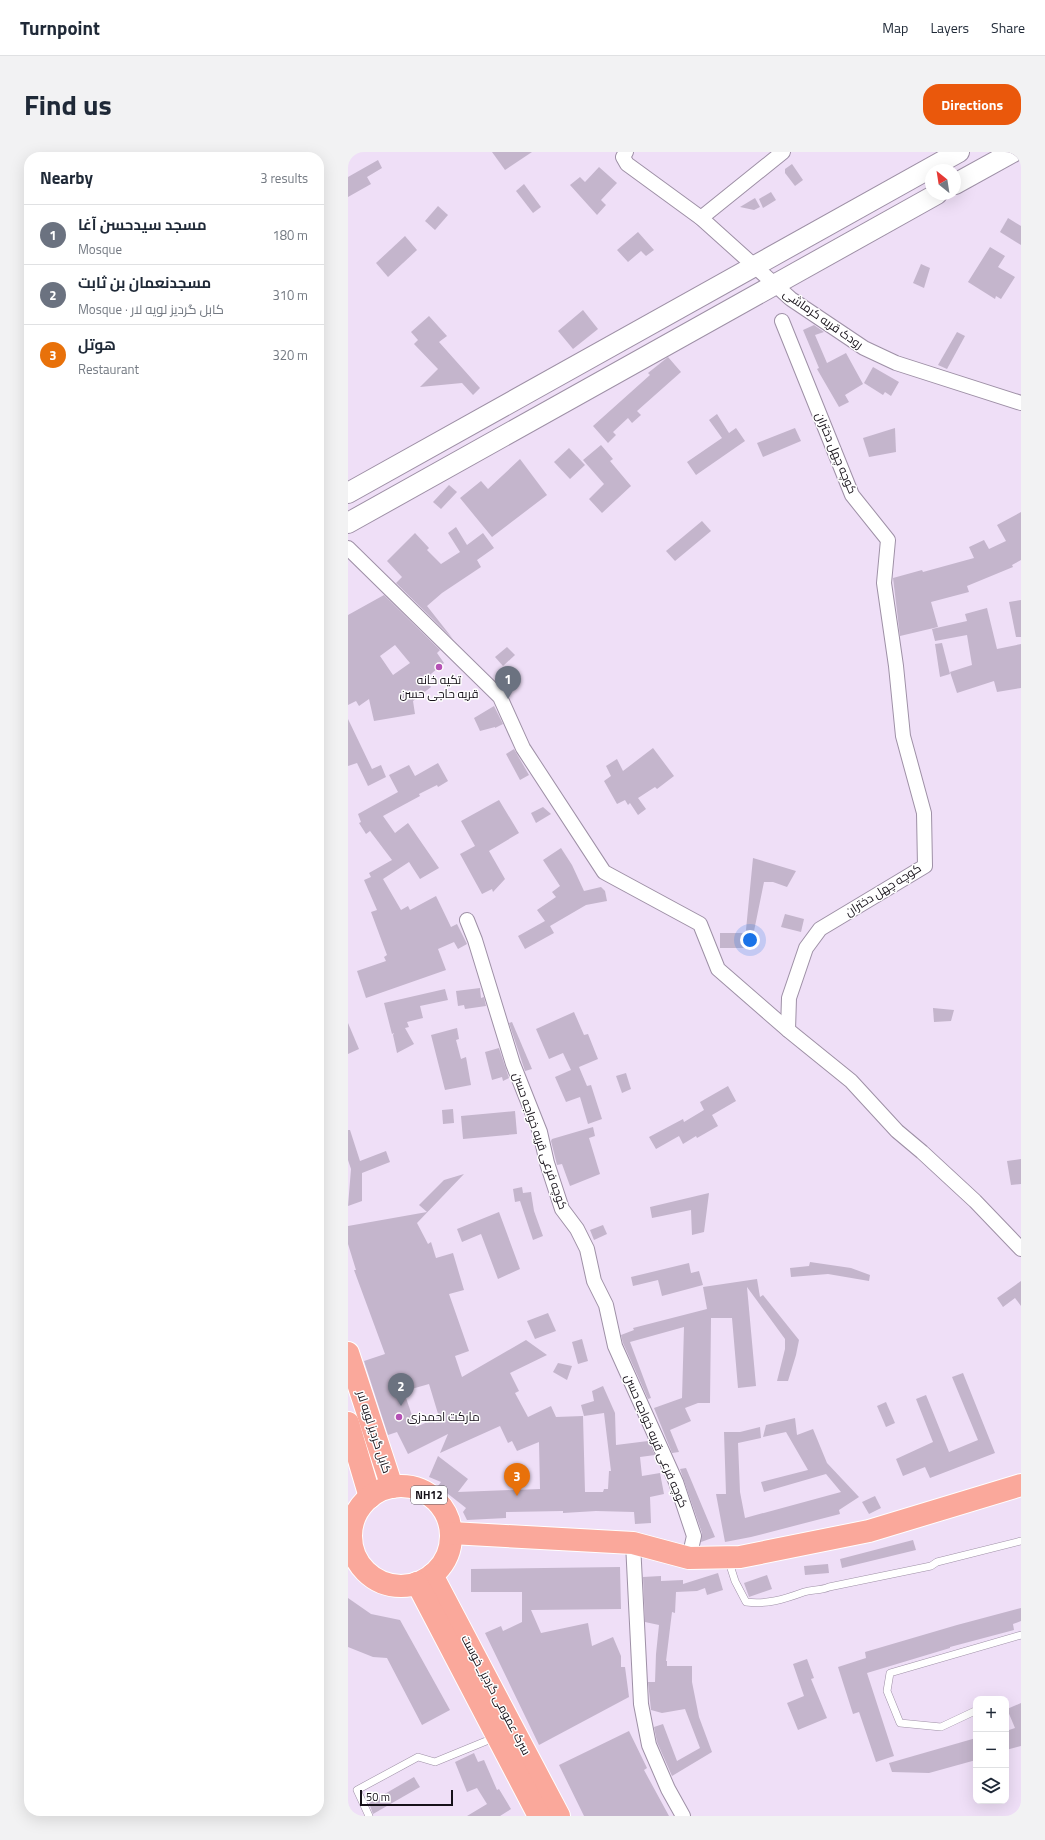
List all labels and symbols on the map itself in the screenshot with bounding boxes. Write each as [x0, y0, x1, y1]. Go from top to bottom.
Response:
north arrow [925, 164, 961, 200]
street label: رودک قریه کرماشی [779, 284, 867, 353]
street label: کوچه چهل دختران [811, 409, 862, 497]
marker: تکیه خانه قریه حاجی حسن [434, 662, 444, 672]
pin: 1 [495, 666, 521, 699]
place label: تکیه خانه قریه حاجی حسن [400, 670, 478, 703]
street label: کوچه چهل دختران [841, 858, 925, 921]
your location [740, 930, 760, 950]
street label: کوچه فرعی قریه خواجه حسن [508, 1070, 573, 1212]
street label: کوچه فرعی قریه خواجه حسن [620, 1371, 693, 1511]
pin: 2 [388, 1373, 414, 1406]
street label: کابل گردیز لویه لار [352, 1387, 397, 1476]
place label: مارکت احمدزی [407, 1407, 480, 1426]
marker: مارکت احمدزی [394, 1412, 404, 1422]
pin: 3 [504, 1463, 530, 1496]
road number: NH12 [411, 1486, 447, 1504]
street label: سرک عمومی گردیز_خوست [457, 1631, 536, 1758]
scale bar [360, 1788, 453, 1807]

